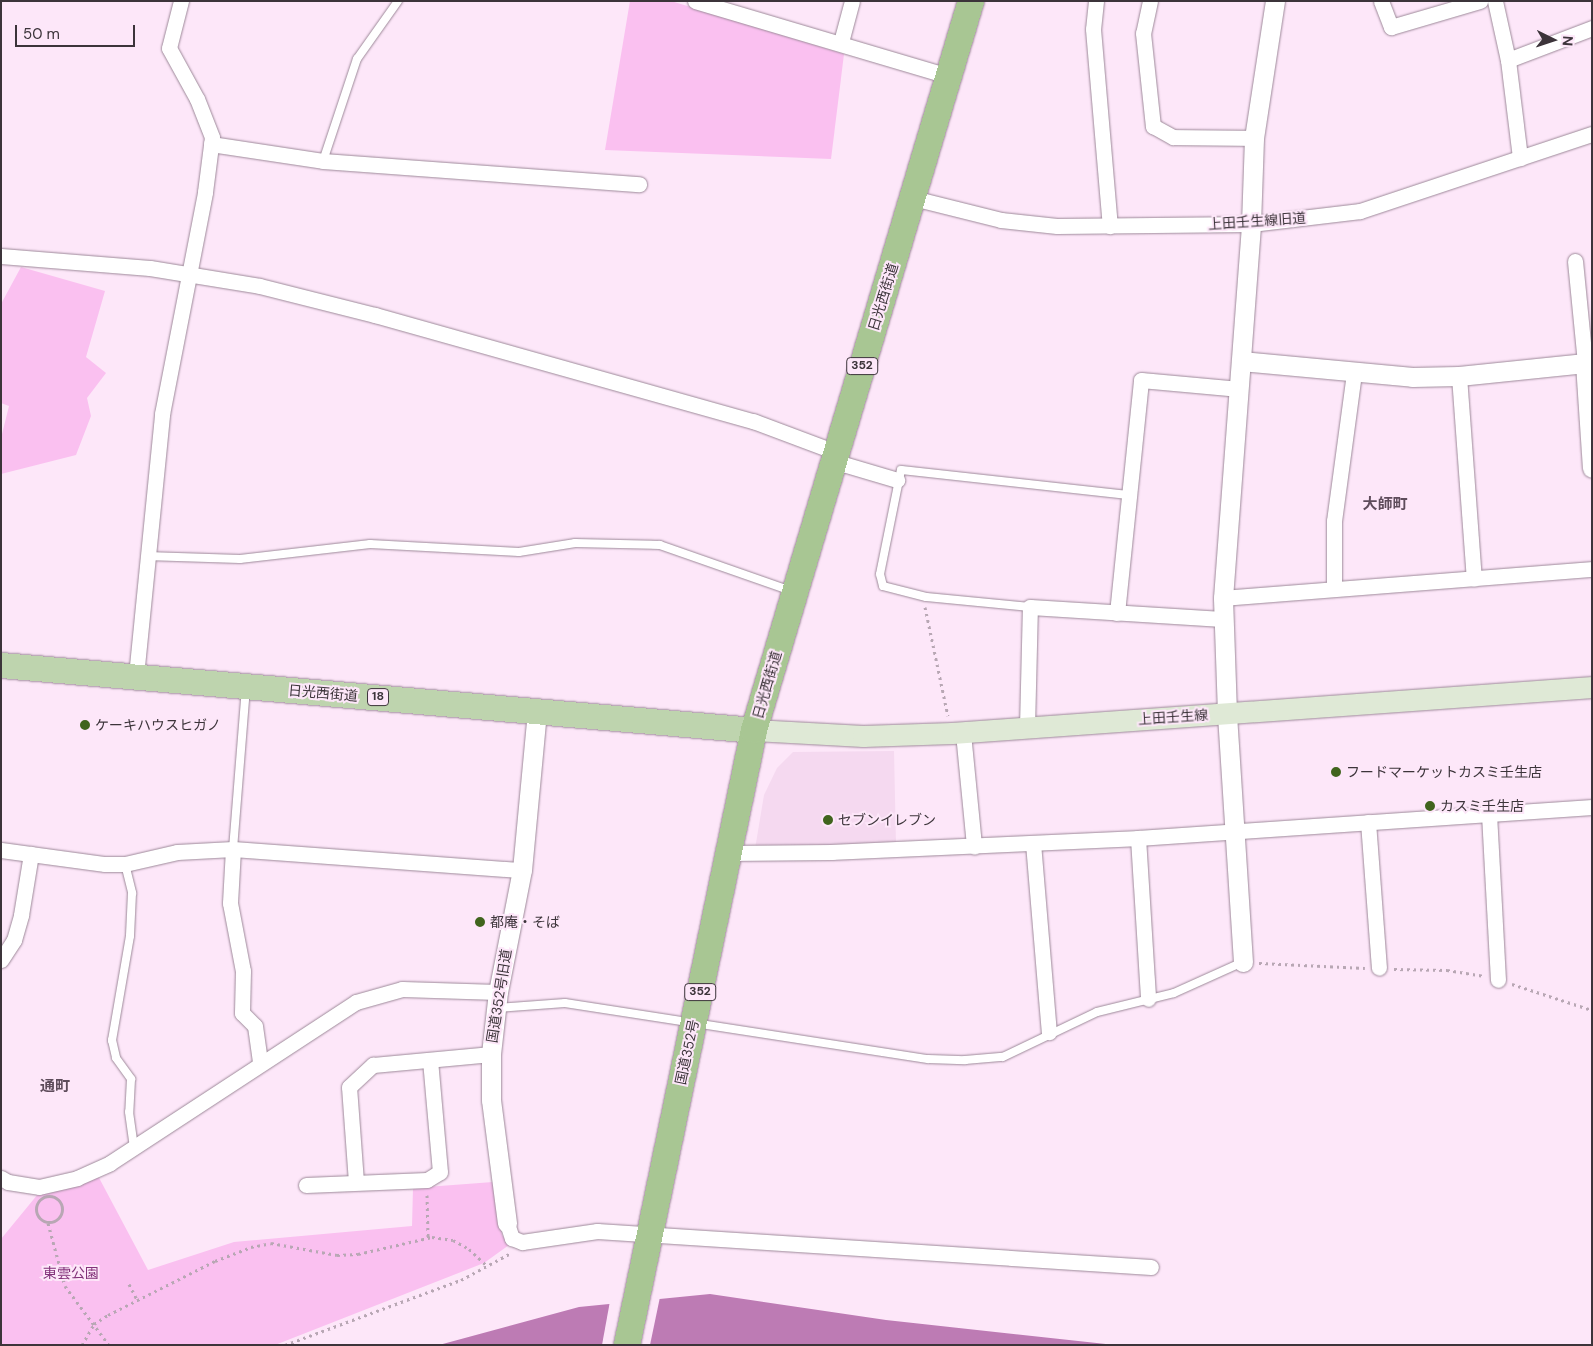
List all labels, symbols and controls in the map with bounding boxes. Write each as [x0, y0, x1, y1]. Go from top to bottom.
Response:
scale bar [18, 15, 138, 47]
north arrow [1528, 15, 1578, 65]
text: 50 m [23, 24, 60, 44]
text: N [1559, 35, 1577, 47]
street label: 上田壬生線旧道 [1208, 209, 1306, 233]
street label: 日光西街道 [865, 261, 901, 333]
road number: 352 [846, 356, 878, 376]
district label: 大師町 [1363, 496, 1407, 514]
street label: 日光西街道 [749, 649, 785, 721]
street label: 日光西街道 [287, 682, 359, 704]
road number: 18 [367, 688, 389, 706]
street label: 上田壬生線 [1137, 706, 1209, 728]
place label: ケーキハウスヒガノ [95, 717, 221, 733]
marker: ケーキハウスヒガノ [79, 719, 91, 731]
place label: フードマーケットカスミ壬生店 [1346, 764, 1542, 780]
marker: フードマーケットカスミ壬生店 [1330, 766, 1342, 778]
place label: カスミ壬生店 [1440, 798, 1524, 814]
marker: カスミ壬生店 [1424, 800, 1436, 812]
place label: セブンイレブン [838, 812, 936, 828]
marker: セブンイレブン [822, 814, 834, 826]
place label: 都庵・そば [490, 914, 560, 930]
marker: 都庵・そば [474, 916, 486, 928]
street label: 国道352号旧道 [483, 948, 515, 1044]
road number: 352 [684, 982, 716, 1002]
street label: 国道352号 [672, 1018, 702, 1086]
district label: 通町 [40, 1078, 70, 1096]
park label: 東雲公園 [43, 1265, 99, 1281]

